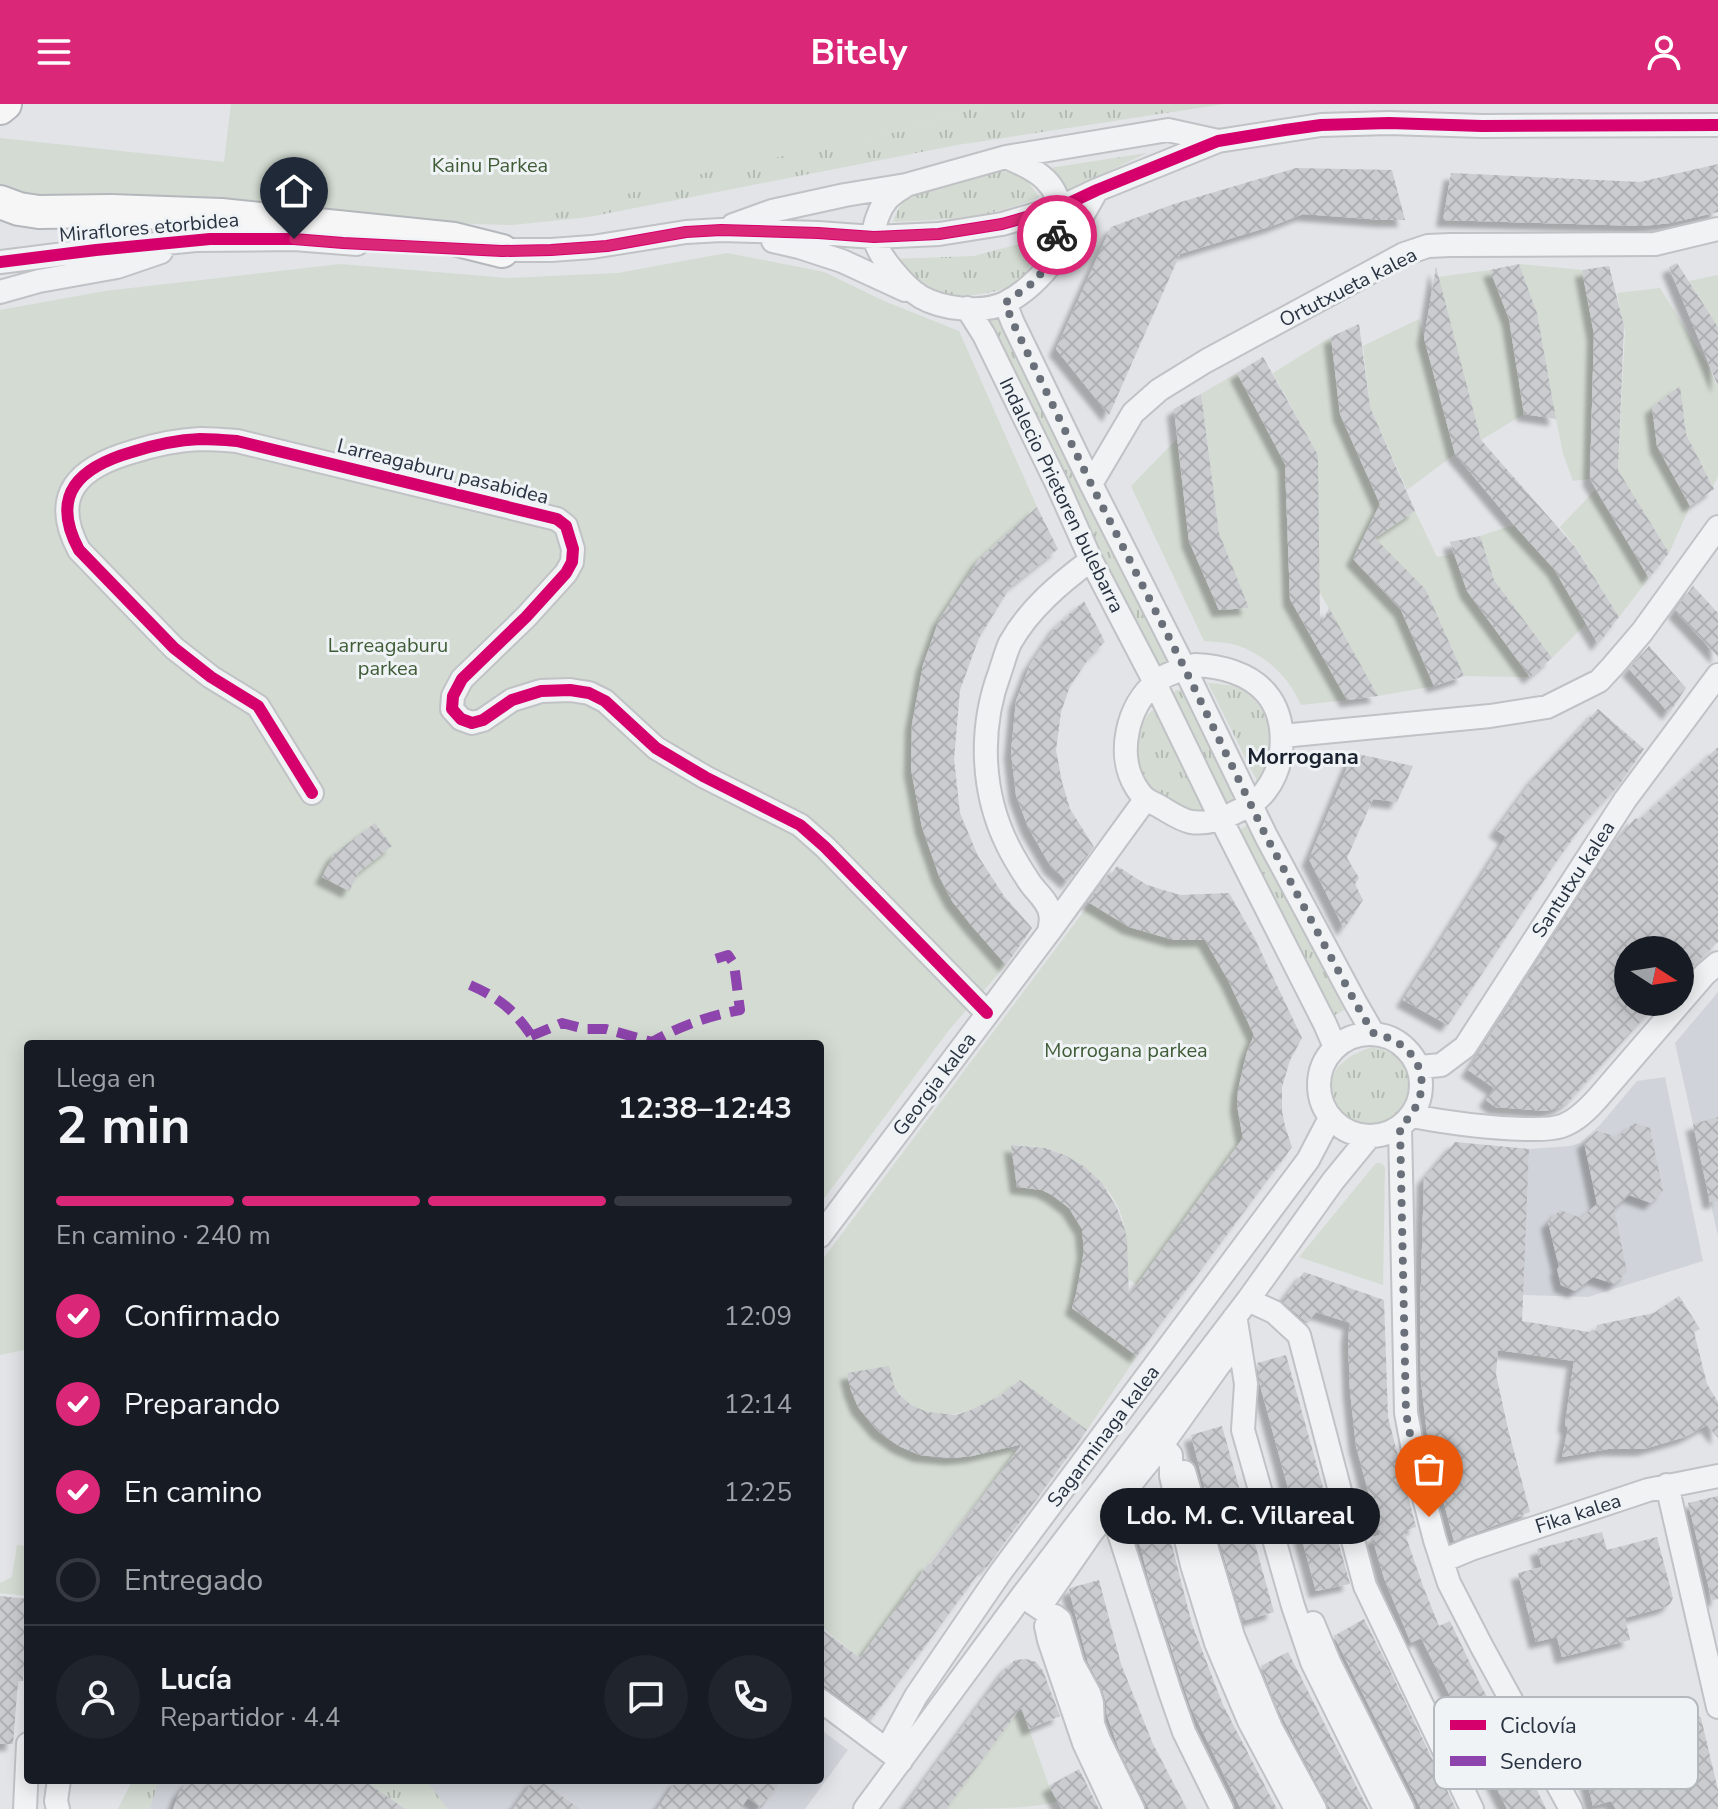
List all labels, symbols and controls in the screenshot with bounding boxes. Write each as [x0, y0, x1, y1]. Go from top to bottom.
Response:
text: Bitely [810, 28, 908, 77]
icon: menu [32, 30, 76, 74]
icon: person [1642, 30, 1686, 74]
park label: Kainu Parkea [432, 152, 548, 179]
pin [260, 157, 328, 239]
icon: home [272, 169, 316, 213]
courier [1017, 195, 1097, 275]
street label: Miraflores etorbidea [58, 206, 240, 249]
icon: bike [1035, 213, 1079, 257]
street label: Ortutxueta kalea [1275, 241, 1422, 334]
street label: Indalecio Prietoren bulebarra [993, 373, 1130, 617]
street label: Larreagaburu pasabidea [334, 432, 552, 511]
park label: Larreagaburu parkea [328, 632, 448, 682]
district label: Morrogana [1247, 742, 1359, 772]
street label: Santutxu kalea [1526, 816, 1621, 943]
north arrow [1614, 936, 1694, 1016]
map controls [1614, 936, 1694, 1016]
street label: Georgia kalea [887, 1027, 982, 1142]
park label: Morrogana parkea [1044, 1037, 1208, 1064]
text: Llega en [56, 1061, 156, 1096]
text: 12:38–12:43 [618, 1088, 792, 1129]
text: 2 min [56, 1090, 191, 1161]
text: En camino · 240 m [56, 1218, 271, 1253]
icon: check [56, 1294, 100, 1338]
text: Confirmado [124, 1296, 280, 1337]
text: 12:09 [724, 1299, 792, 1334]
street label: Sagarminaga kalea [1041, 1360, 1166, 1513]
icon: check [56, 1382, 100, 1426]
text: Preparando [124, 1384, 280, 1425]
text: 12:14 [724, 1387, 792, 1422]
pin [1395, 1435, 1463, 1517]
icon: bag [1407, 1447, 1451, 1491]
icon: check [56, 1470, 100, 1514]
text: En camino [124, 1472, 262, 1513]
text: 12:25 [724, 1475, 792, 1510]
street label: Fika kalea [1532, 1487, 1625, 1540]
callout: Ldo. M. C. Villareal [1101, 1489, 1381, 1545]
text: Ldo. M. C. Villareal [1126, 1498, 1354, 1533]
text: Entregado [124, 1560, 263, 1601]
button: person [56, 1655, 140, 1739]
button: chat [604, 1655, 688, 1739]
button: phone [708, 1655, 792, 1739]
text: Lucía [160, 1659, 232, 1700]
legend [1434, 1697, 1698, 1789]
text: Repartidor · 4.4 [160, 1700, 340, 1735]
text: Ciclovía [1500, 1711, 1577, 1741]
text: Sendero [1500, 1747, 1582, 1777]

